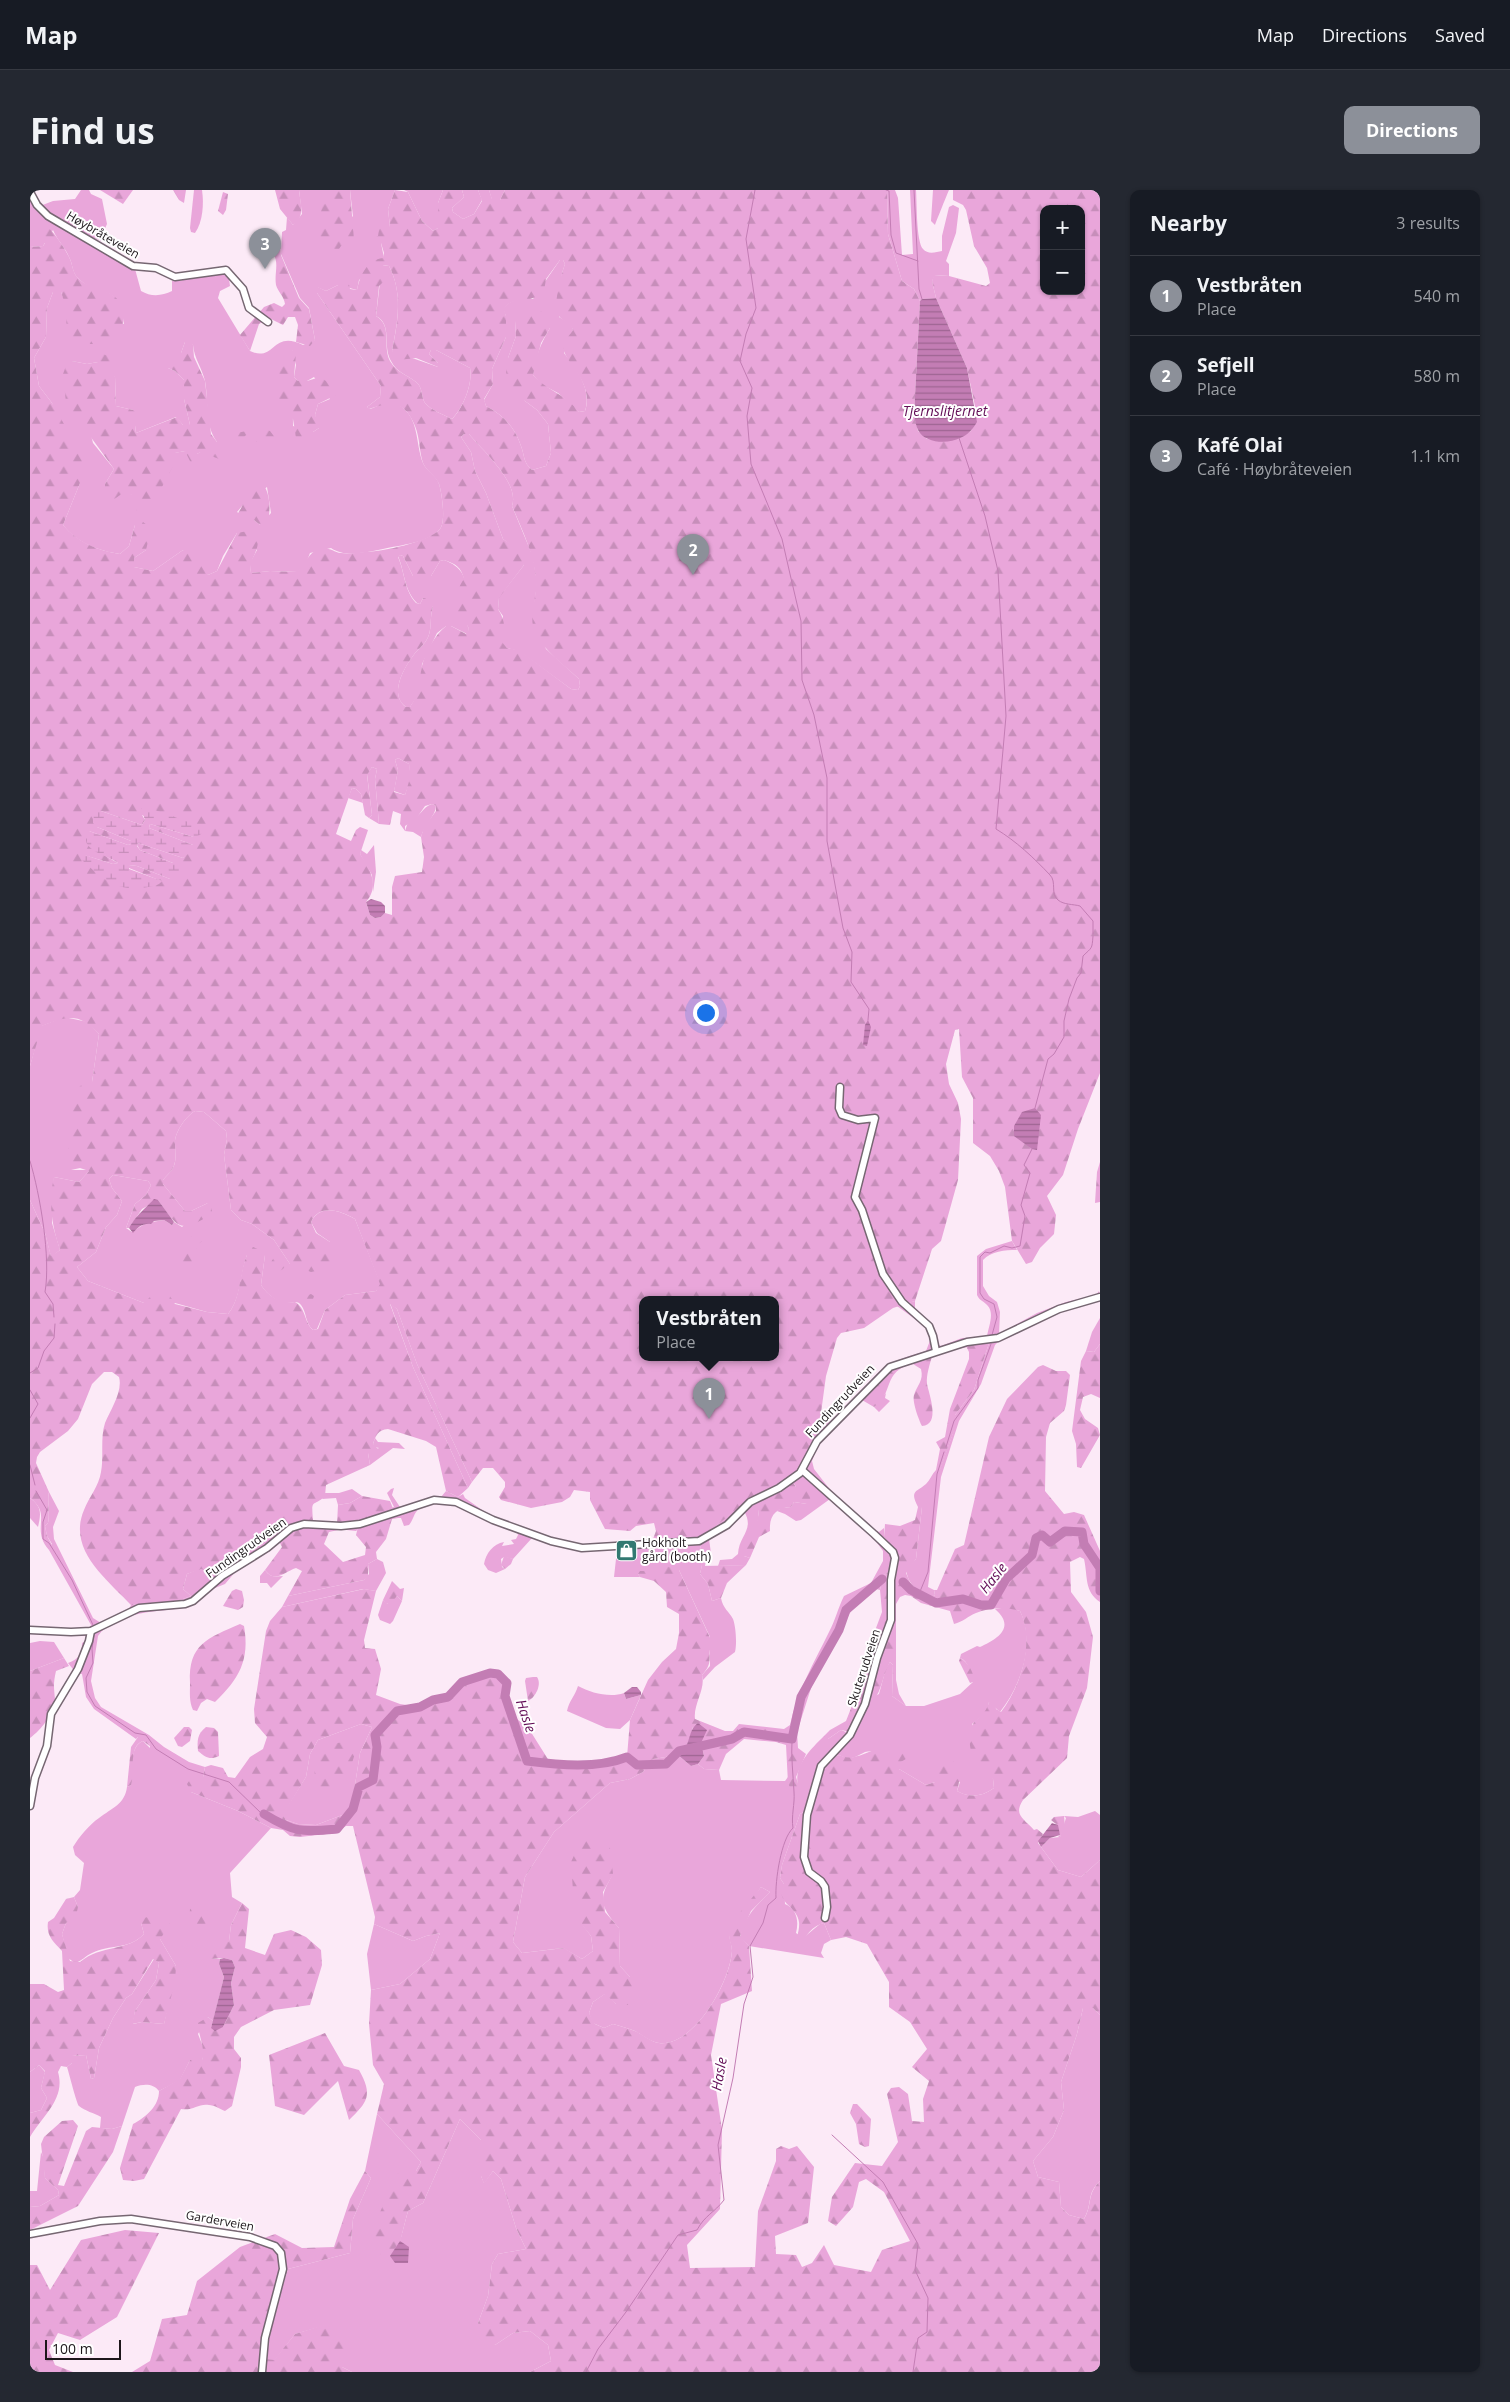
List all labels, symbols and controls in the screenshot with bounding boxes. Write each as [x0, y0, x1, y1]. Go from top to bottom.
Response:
text: Map [25, 18, 77, 51]
text: Map [1257, 23, 1294, 47]
text: Directions [1322, 23, 1407, 47]
text: Saved [1435, 23, 1485, 47]
button: Directions [1344, 106, 1480, 154]
text: Find us [30, 107, 155, 154]
map controls [1040, 205, 1085, 295]
button: + [1040, 205, 1085, 250]
street label: Høybråteveien [64, 207, 143, 262]
text: Nearby [1150, 209, 1227, 237]
text: 3 results [1396, 212, 1460, 234]
pin: 3 [249, 228, 281, 269]
button: − [1040, 250, 1085, 295]
text: Vestbråten [1197, 272, 1302, 298]
text: 1 [1161, 285, 1171, 307]
text: 540 m [1414, 285, 1460, 307]
text: Place [1197, 298, 1236, 320]
text: Sefjell [1197, 352, 1255, 378]
text: 2 [1161, 365, 1171, 387]
text: 580 m [1414, 365, 1460, 387]
text: Place [1197, 378, 1236, 400]
water label: Tjernslitjernet [903, 401, 989, 420]
text: Kafé Olai [1197, 432, 1283, 458]
text: 3 [1161, 445, 1171, 467]
text: 1.1 km [1410, 445, 1460, 467]
text: Café · Høybråteveien [1197, 458, 1352, 480]
pin: 2 [677, 534, 709, 575]
your location [693, 1000, 719, 1026]
popup [639, 1296, 779, 1361]
text: Vestbråten [656, 1305, 762, 1331]
text: Place [656, 1331, 696, 1353]
street label: Fundingrudveien [801, 1360, 878, 1441]
pin: 1 [693, 1378, 725, 1419]
street label: Fundingrudveien [202, 1513, 289, 1582]
place label: Hokholt gård (booth) [642, 1534, 712, 1565]
shop icon: Hokholt gård (booth) [614, 1538, 638, 1562]
water label: Hasle [975, 1558, 1011, 1597]
street label: Skuterudveien [843, 1627, 884, 1709]
water label: Hasle [512, 1697, 541, 1735]
water label: Hasle [706, 2056, 731, 2092]
street label: Garderveien [185, 2206, 256, 2235]
scale bar [45, 2337, 121, 2360]
text: 100 m [52, 2339, 93, 2358]

